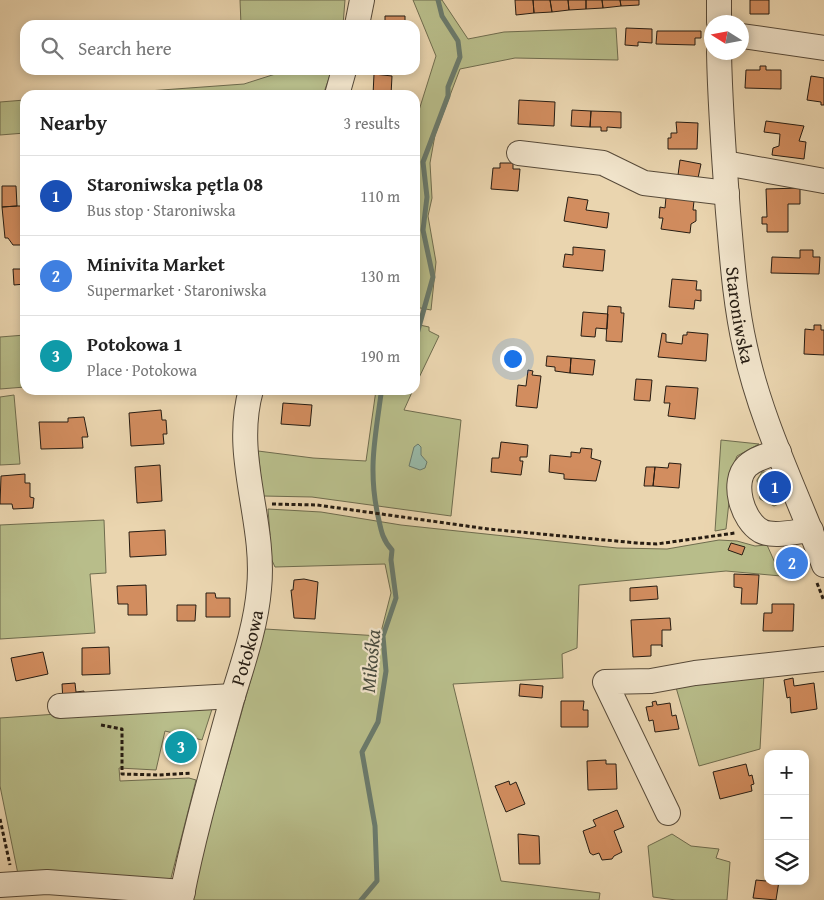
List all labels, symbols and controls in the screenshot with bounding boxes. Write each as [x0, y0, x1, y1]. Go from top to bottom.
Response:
north arrow [704, 15, 749, 60]
search box [20, 20, 420, 75]
icon: search [38, 34, 66, 62]
text: Search here [78, 34, 172, 62]
text: Nearby [40, 107, 107, 138]
text: 3 results [343, 111, 400, 135]
text: Staroniwska pętla 08 [87, 170, 263, 198]
text: 1 [52, 184, 60, 208]
text: 110 m [360, 184, 400, 208]
text: Bus stop · Staroniwska [87, 198, 236, 222]
text: Minivita Market [87, 250, 225, 278]
text: 2 [52, 264, 60, 288]
text: 130 m [360, 264, 400, 288]
street label: Staroniwska [719, 265, 762, 366]
text: Supermarket · Staroniwska [87, 278, 267, 302]
text: Potokowa 1 [87, 330, 183, 358]
text: 3 [52, 344, 60, 368]
text: 190 m [360, 344, 400, 368]
your location [500, 346, 526, 372]
text: Place · Potokowa [87, 358, 197, 382]
pin: 1 [759, 468, 791, 506]
pin: 2 [776, 544, 808, 582]
street label: Potokowa [223, 608, 270, 689]
water label: Mikośka [353, 627, 387, 694]
pin: 3 [165, 728, 197, 766]
map controls [764, 750, 809, 885]
button: + [764, 750, 809, 795]
button: − [764, 795, 809, 840]
button: layers [764, 840, 809, 885]

